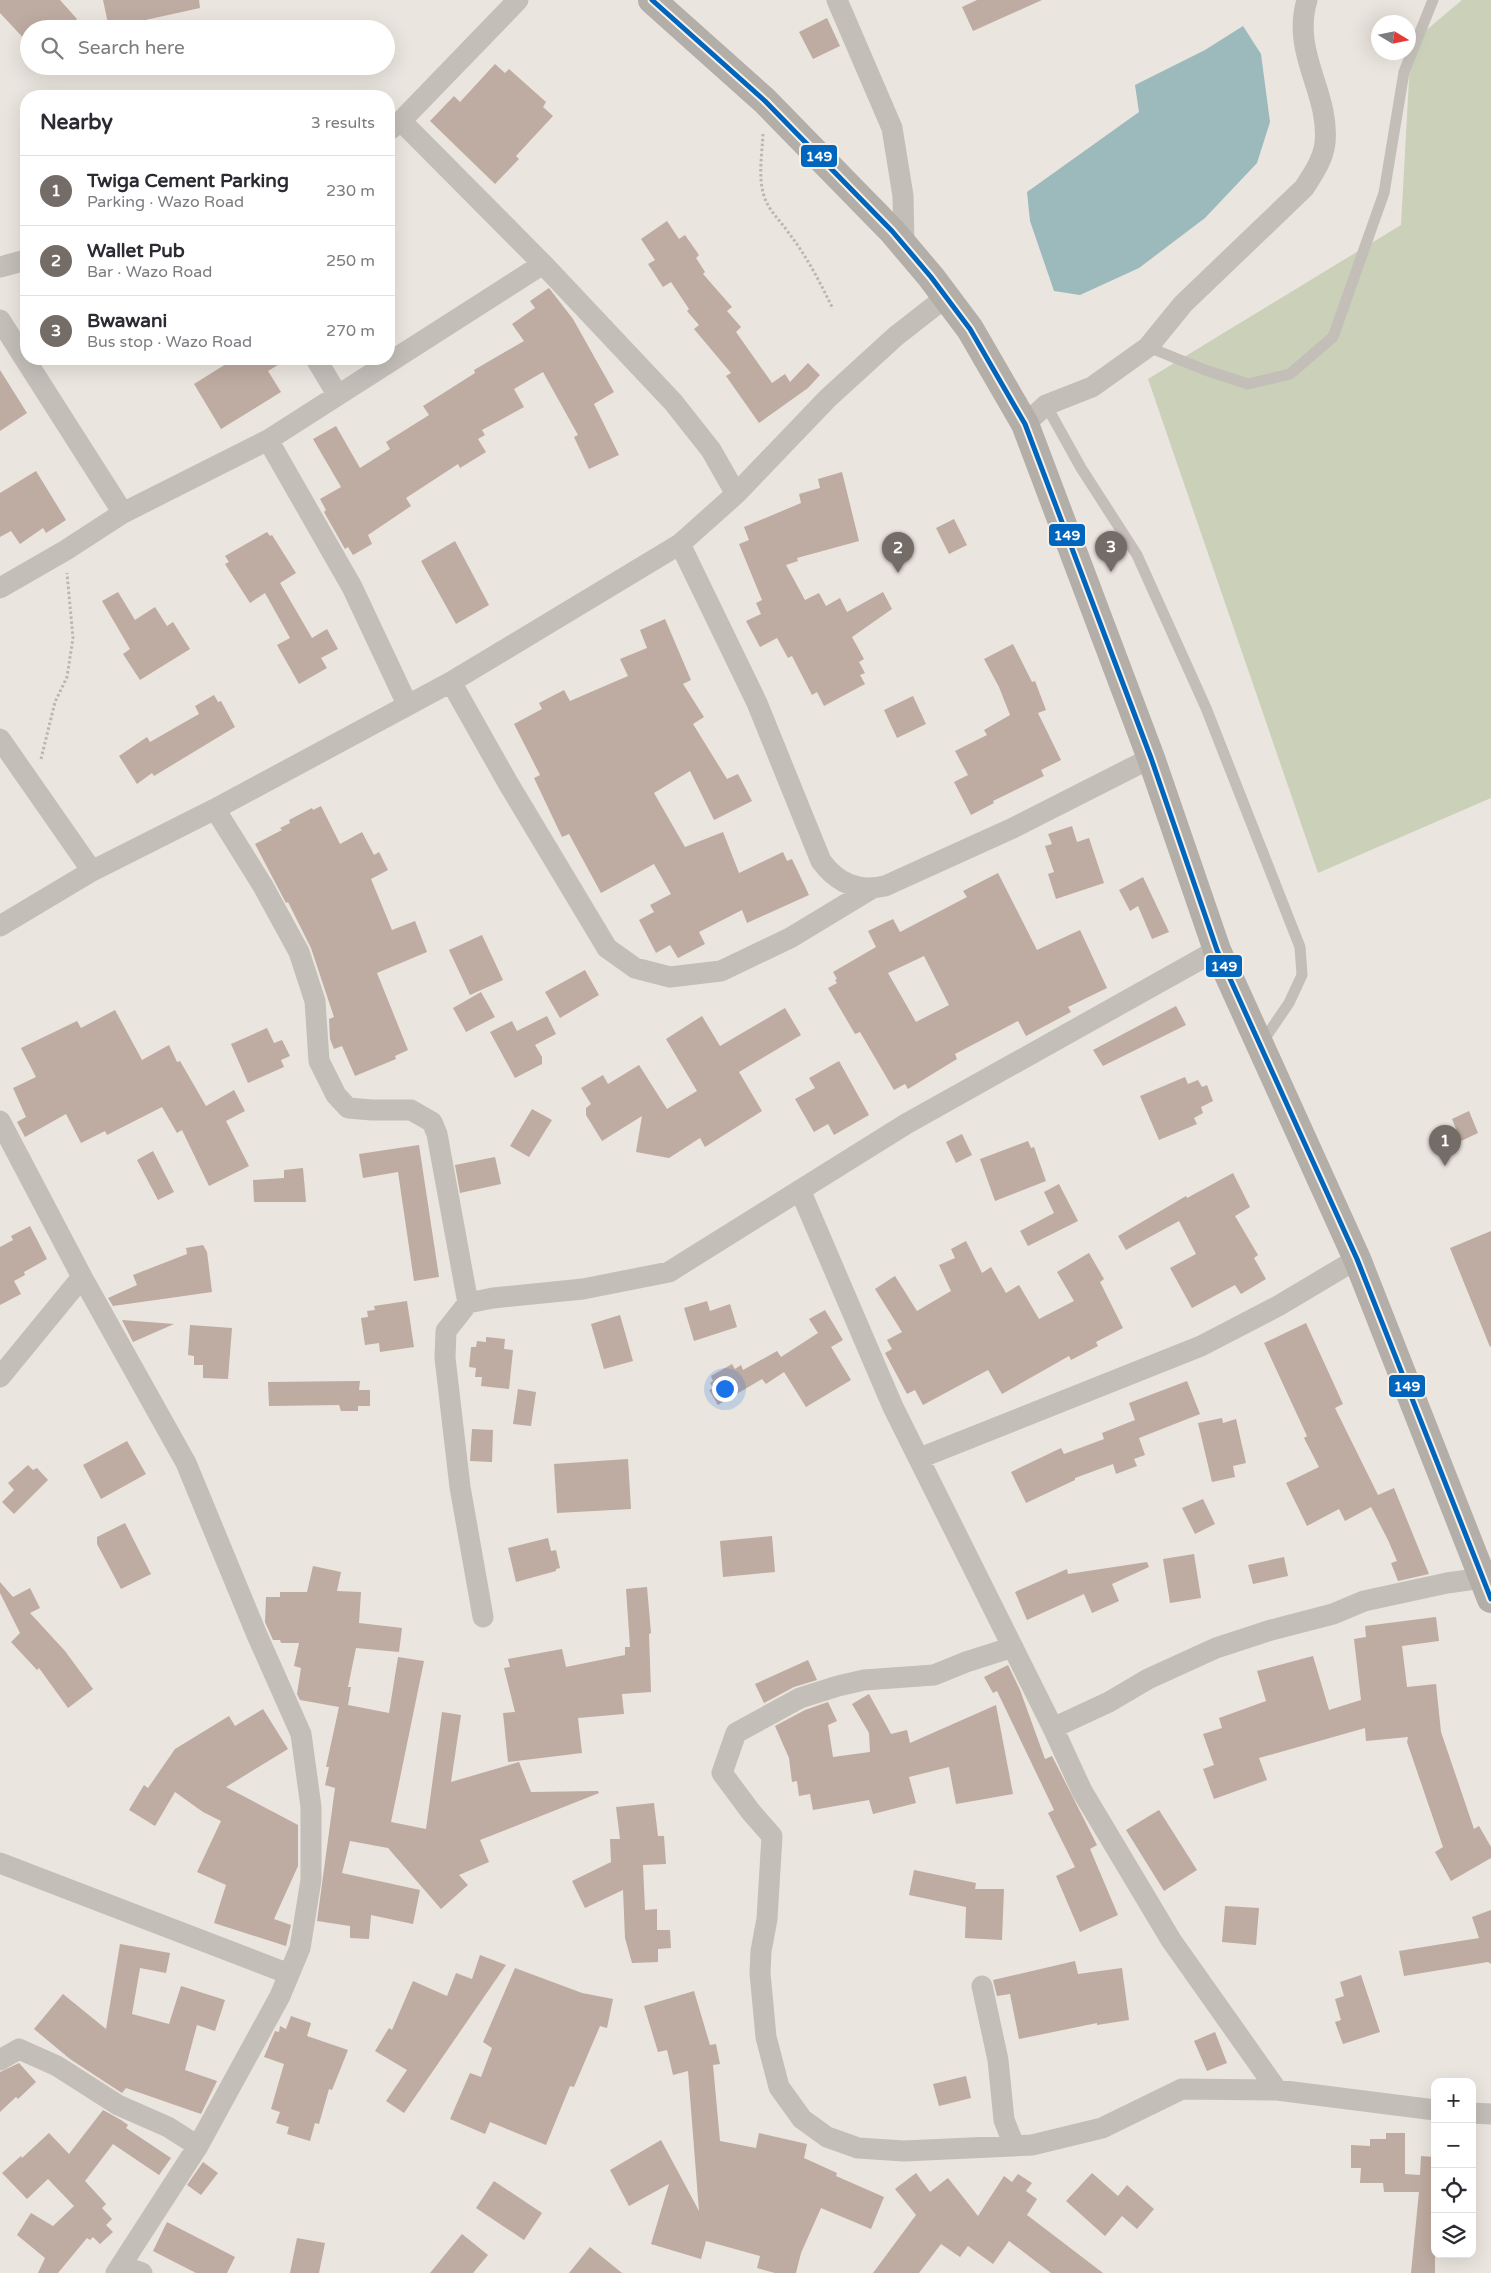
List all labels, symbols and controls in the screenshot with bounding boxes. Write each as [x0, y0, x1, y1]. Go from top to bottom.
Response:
north arrow [1371, 15, 1416, 60]
search box [20, 20, 395, 75]
icon: search [38, 34, 66, 62]
text: Search here [78, 37, 185, 59]
text: Nearby [40, 110, 113, 135]
text: 3 results [311, 113, 375, 133]
line badge: 149 [800, 144, 838, 168]
text: 149 [806, 148, 832, 165]
text: Twiga Cement Parking [87, 170, 289, 192]
text: 1 [51, 181, 61, 201]
text: 230 m [326, 181, 375, 201]
text: Parking · Wazo Road [87, 192, 244, 212]
text: Wallet Pub [87, 240, 185, 262]
text: 2 [51, 251, 61, 271]
text: 250 m [326, 251, 375, 271]
text: Bar · Wazo Road [87, 262, 212, 282]
text: Bwawani [87, 310, 167, 332]
text: 3 [51, 321, 61, 341]
text: 270 m [326, 321, 375, 341]
text: Bus stop · Wazo Road [87, 332, 252, 352]
line badge: 149 [1048, 523, 1086, 547]
text: 149 [1054, 527, 1080, 544]
pin: 3 [1095, 531, 1127, 572]
pin: 2 [882, 532, 914, 573]
line badge: 149 [1205, 954, 1243, 978]
text: 149 [1211, 958, 1237, 975]
pin: 1 [1429, 1125, 1461, 1166]
line badge: 149 [1388, 1374, 1426, 1398]
your location [712, 1376, 738, 1402]
text: 149 [1394, 1378, 1420, 1395]
map controls [1431, 2078, 1476, 2258]
button: + [1431, 2078, 1476, 2123]
button: − [1431, 2123, 1476, 2168]
button: locate [1431, 2168, 1476, 2213]
button: layers [1431, 2213, 1476, 2258]

